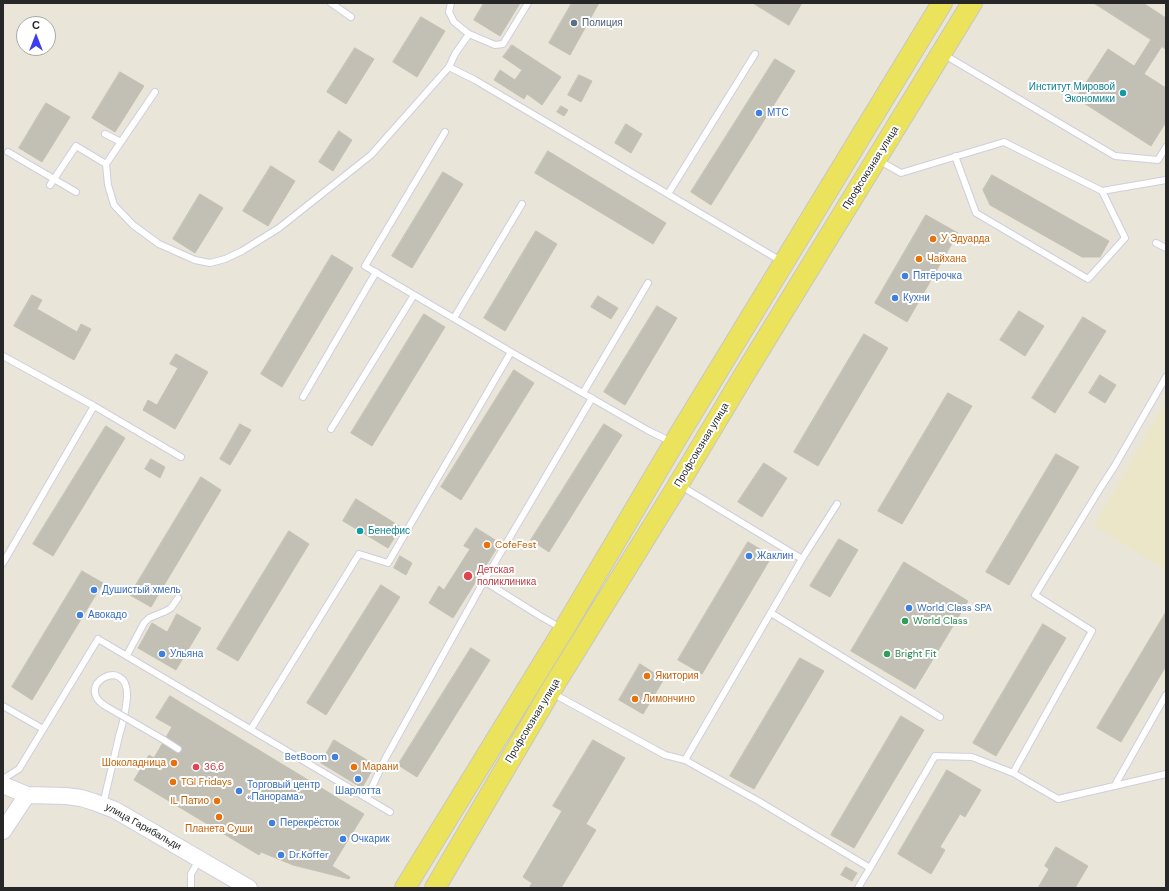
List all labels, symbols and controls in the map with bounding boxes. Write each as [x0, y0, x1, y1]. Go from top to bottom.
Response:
north arrow [16, 16, 56, 56]
place label: Полиция [582, 17, 623, 29]
text: С [32, 18, 40, 32]
marker: Полиция [569, 18, 579, 28]
place label: Институт Мировой Экономики [1029, 81, 1115, 104]
marker: Институт Мировой Экономики [1118, 88, 1128, 98]
place label: МТС [767, 107, 789, 119]
marker: МТС [754, 108, 764, 118]
street label: Профсоюзная улица [840, 124, 902, 212]
place label: У Эдуарда [941, 233, 990, 245]
marker: У Эдуарда [928, 234, 938, 244]
place label: Чайхана [927, 253, 966, 265]
marker: Чайхана [914, 254, 924, 264]
place label: Пятёрочка [913, 270, 962, 282]
marker: Пятёрочка [900, 271, 910, 281]
place label: Кухни [903, 292, 930, 304]
marker: Кухни [890, 293, 900, 303]
street label: Профсоюзная улица [672, 401, 732, 489]
place label: Бенефис [368, 525, 410, 537]
marker: Бенефис [355, 526, 365, 536]
place label: CofeFest [495, 539, 537, 551]
marker: CofeFest [482, 540, 492, 550]
place label: Жаклин [757, 550, 793, 562]
marker: Жаклин [744, 551, 754, 561]
place label: Детская поликлиника [477, 564, 536, 588]
marker: Детская поликлиника [462, 570, 474, 582]
place label: Душистый хмель [102, 584, 181, 596]
marker: Душистый хмель [89, 585, 99, 595]
place label: World Class SPA [917, 602, 992, 614]
marker: World Class SPA [904, 603, 914, 613]
place label: Авокадо [88, 609, 127, 621]
marker: Авокадо [75, 610, 85, 620]
place label: World Class [913, 615, 968, 627]
marker: World Class [900, 616, 910, 626]
place label: Ульяна [170, 648, 203, 660]
place label: Bright Fit [895, 648, 937, 660]
marker: Ульяна [157, 649, 167, 659]
marker: Bright Fit [882, 649, 892, 659]
place label: Якитория [655, 670, 699, 682]
marker: Якитория [642, 671, 652, 681]
street label: Профсоюзная улица [503, 677, 563, 765]
place label: Лимончино [643, 693, 695, 705]
marker: Лимончино [630, 694, 640, 704]
place label: BetBoom [285, 751, 327, 763]
marker: BetBoom [330, 752, 340, 762]
place label: Шоколадница [102, 757, 166, 769]
marker: Шоколадница [169, 758, 179, 768]
place label: 36,6 [204, 761, 224, 773]
place label: Марани [362, 761, 398, 773]
marker: 36,6 [191, 762, 201, 772]
marker: Марани [349, 762, 359, 772]
marker: Шарлотта [353, 774, 363, 784]
place label: TGI Fridays [181, 776, 232, 788]
marker: TGI Fridays [168, 777, 178, 787]
place label: Торговый центр «Панорама» [247, 779, 320, 802]
place label: Шарлотта [335, 785, 381, 797]
marker: Торговый центр «Панорама» [234, 786, 244, 796]
place label: IL Патио [170, 795, 209, 807]
marker: IL Патио [212, 796, 222, 806]
street label: улица Гарибальди [103, 801, 183, 853]
marker: Планета Суши [214, 812, 224, 822]
place label: Перекрёсток [280, 817, 339, 829]
marker: Перекрёсток [267, 818, 277, 828]
place label: Планета Суши [185, 823, 253, 835]
place label: Очкарик [351, 833, 390, 845]
marker: Очкарик [338, 834, 348, 844]
place label: Dr.Koffer [289, 849, 329, 861]
marker: Dr.Koffer [276, 850, 286, 860]

